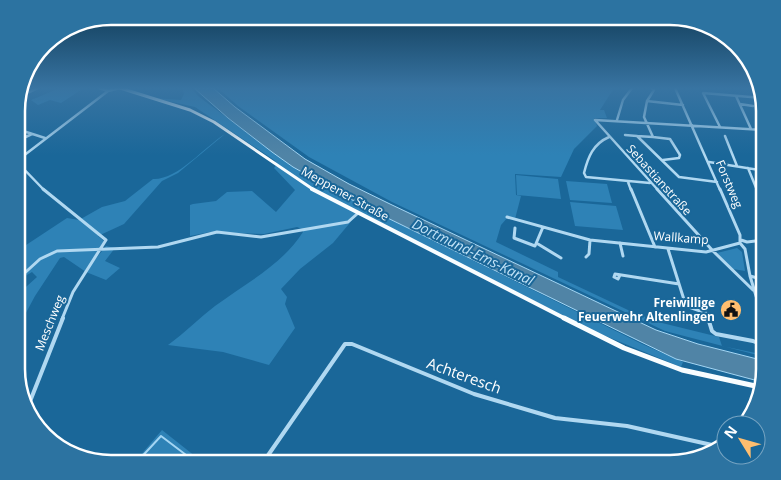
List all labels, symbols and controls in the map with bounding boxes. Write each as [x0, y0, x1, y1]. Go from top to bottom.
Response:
street label: Sebastianstraße [623, 140, 696, 219]
street label: Forstweg [712, 157, 747, 211]
street label: Meppener Straße [298, 162, 392, 225]
water label: Dortmund-Ems-Kanal [409, 214, 538, 290]
street label: Wallkamp [653, 227, 709, 248]
street label: Meschweg [31, 292, 69, 353]
place label: Freiwillige Feuerwehr Altenlingen [578, 294, 715, 325]
public building icon: Freiwillige Feuerwehr Altenlingen [719, 298, 743, 322]
street label: Achteresch [424, 352, 504, 398]
north arrow [716, 415, 766, 465]
text: N [719, 422, 741, 442]

